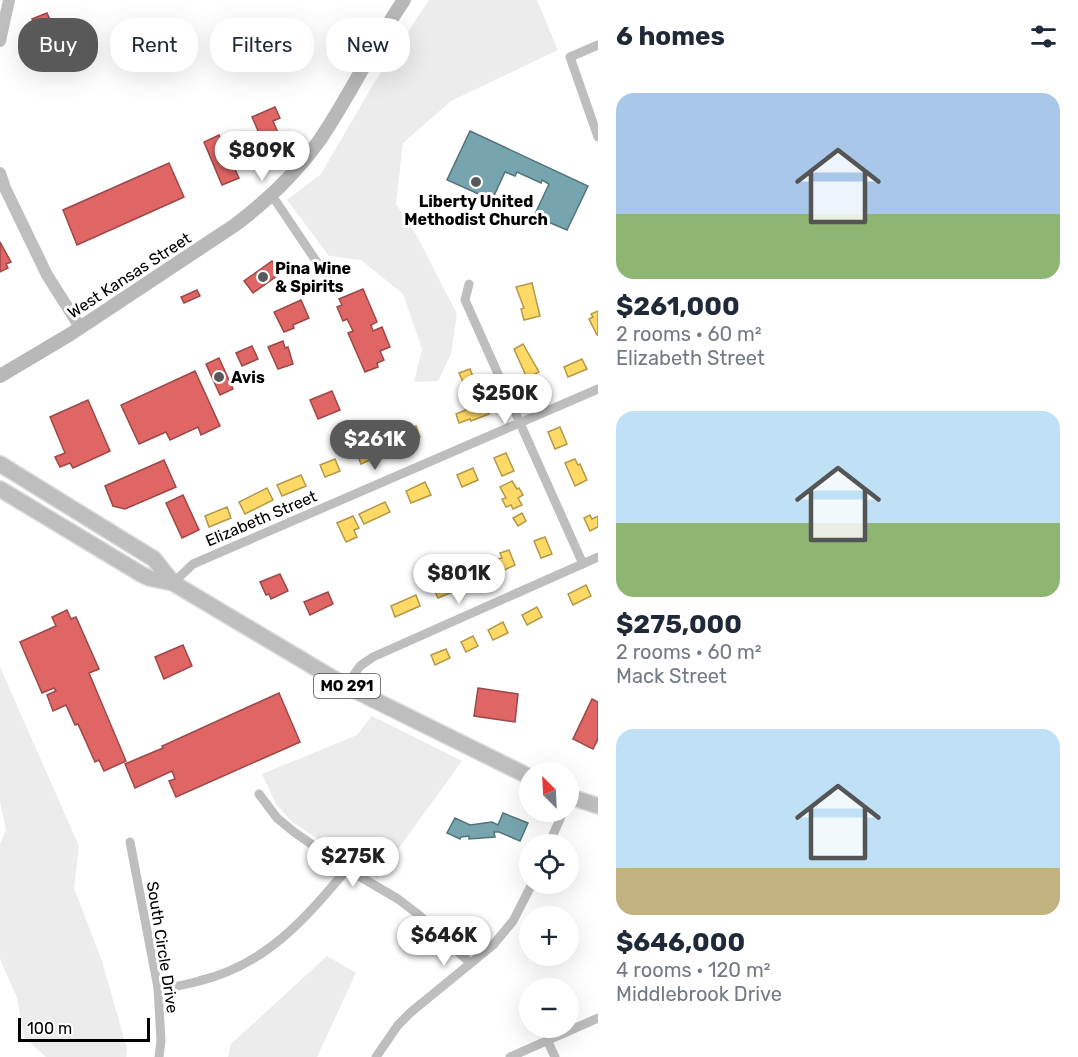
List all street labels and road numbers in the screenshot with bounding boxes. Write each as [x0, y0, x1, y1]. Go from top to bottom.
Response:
street label: West Kansas Street [64, 228, 194, 322]
street label: Elizabeth Street [203, 486, 320, 550]
road number: MO 291 [314, 674, 380, 698]
street label: South Circle Drive [143, 880, 182, 1014]

